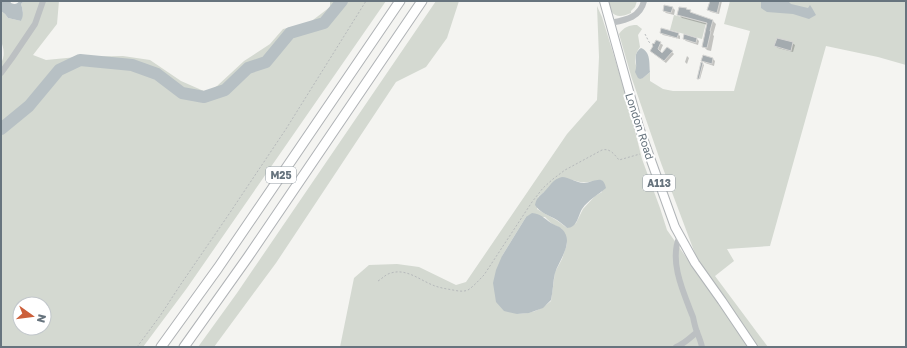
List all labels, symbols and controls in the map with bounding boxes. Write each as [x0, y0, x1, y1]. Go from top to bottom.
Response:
street label: London Road [623, 91, 657, 161]
road number: M25 [266, 167, 296, 183]
road number: A113 [643, 175, 675, 191]
north arrow [12, 296, 52, 336]
text: N [35, 313, 50, 324]

